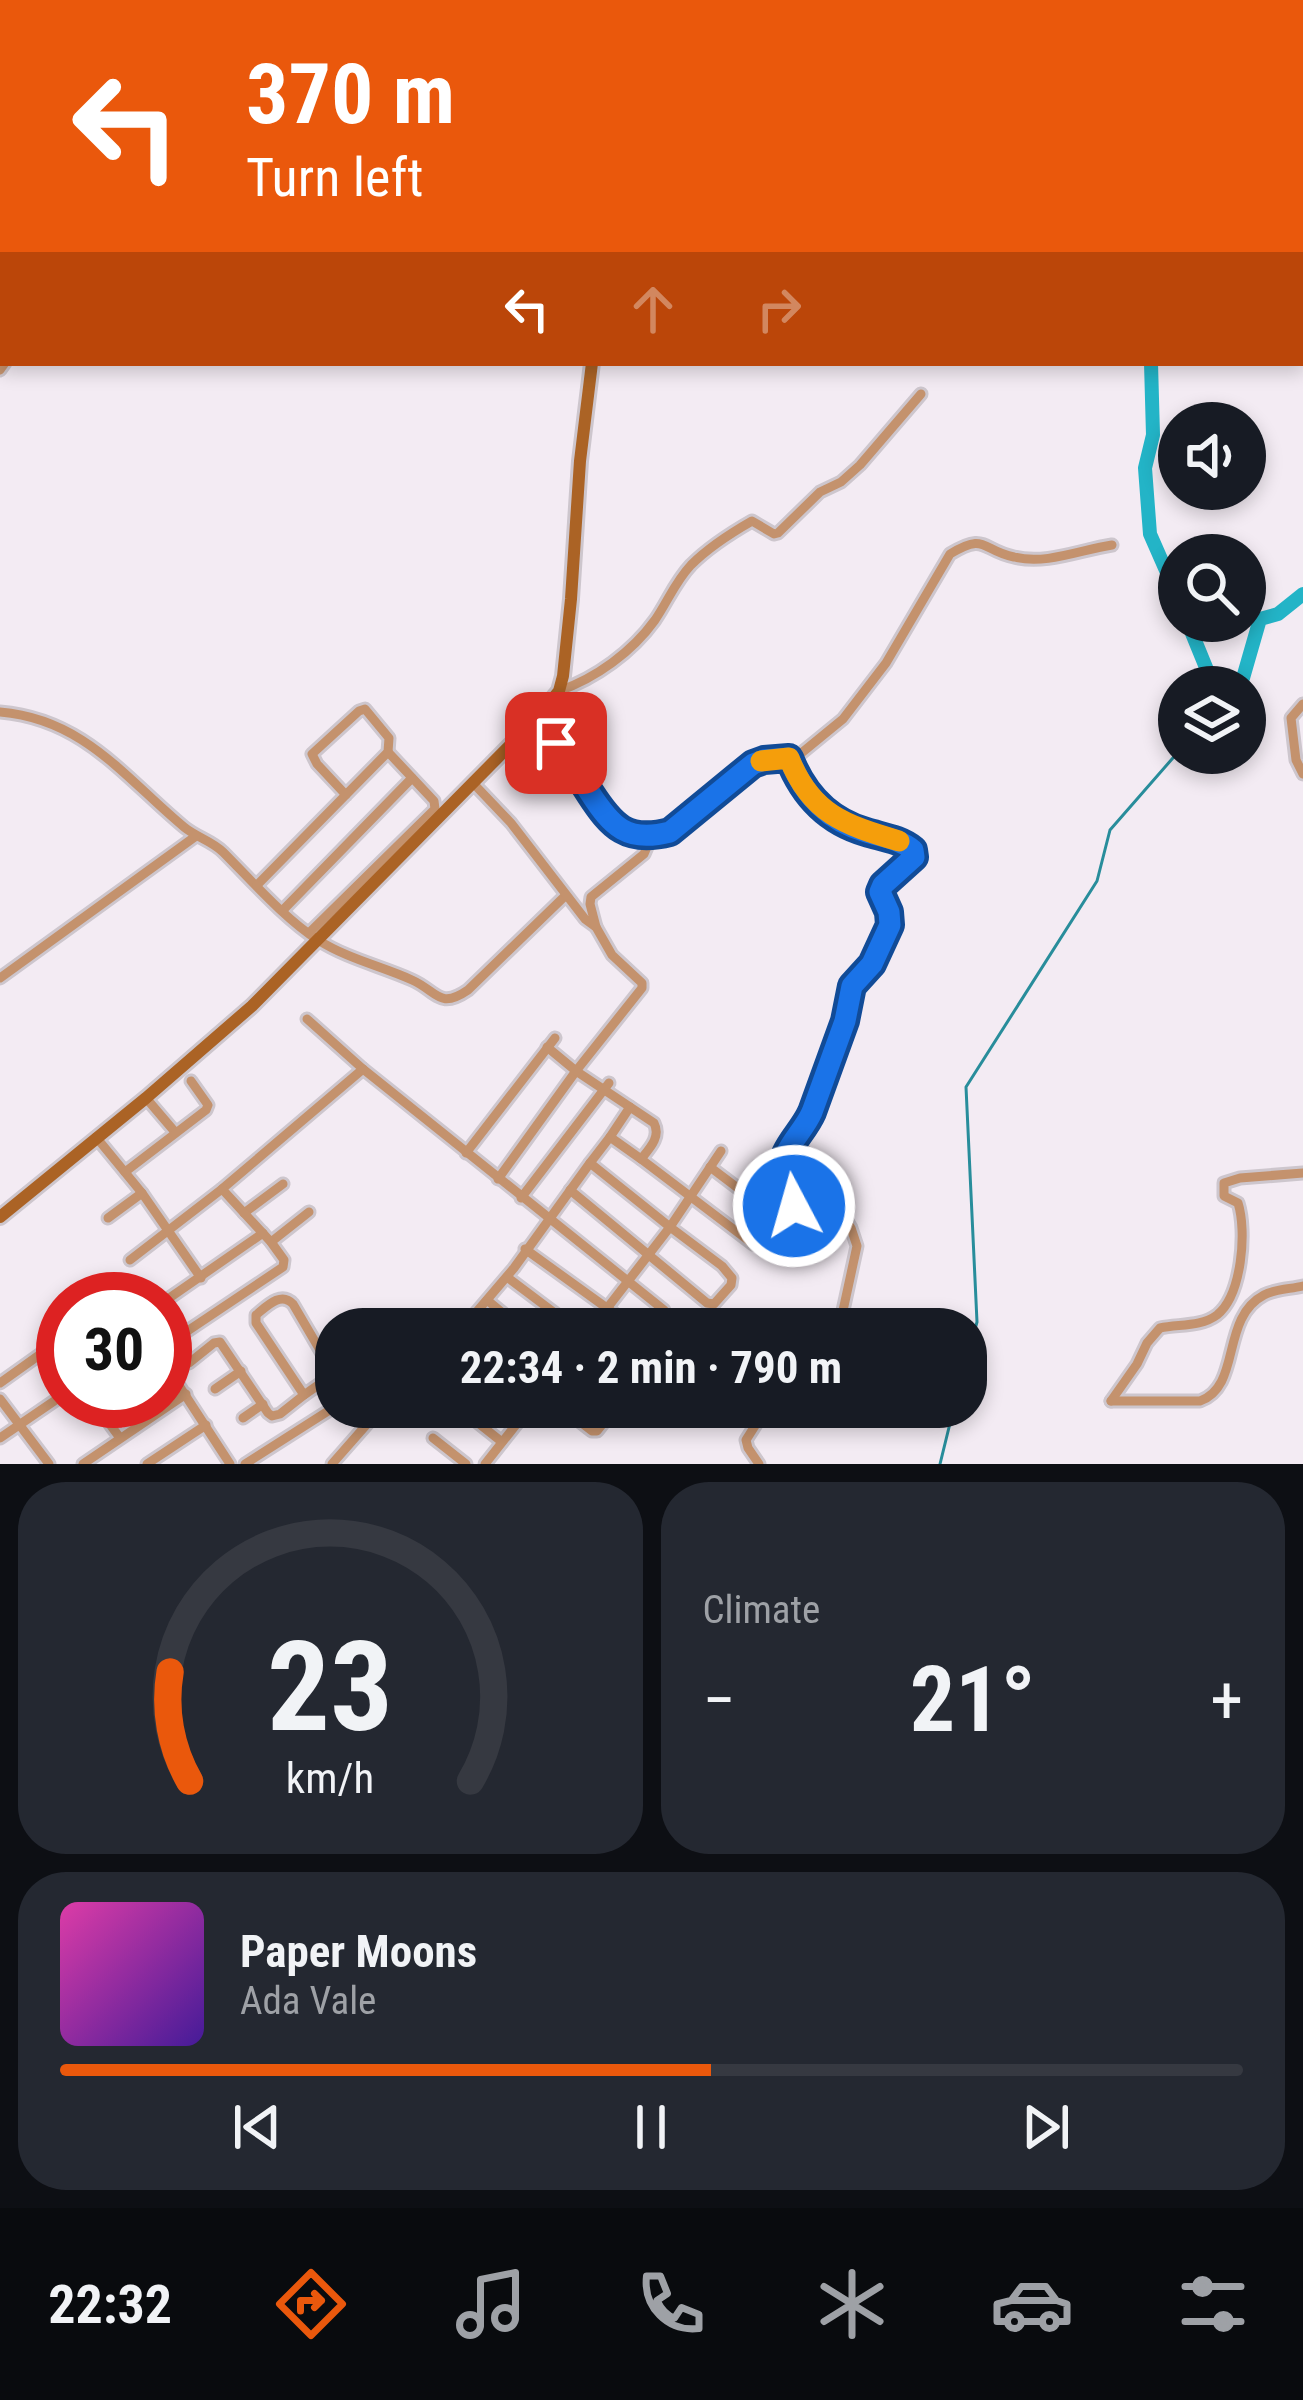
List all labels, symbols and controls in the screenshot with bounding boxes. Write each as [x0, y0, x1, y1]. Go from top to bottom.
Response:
text: 370 m [246, 45, 455, 144]
icon: left [48, 48, 204, 204]
text: Turn left [246, 146, 423, 209]
icon: left [494, 276, 560, 342]
icon: ahead [620, 276, 686, 342]
icon: right [746, 276, 812, 342]
map controls [1158, 402, 1266, 774]
button: sound [1158, 402, 1266, 510]
button: search [1158, 534, 1266, 642]
button: layers [1158, 666, 1266, 774]
pin [505, 692, 607, 794]
icon: arrive [523, 710, 589, 776]
position arrow [731, 1143, 857, 1269]
speed limit sign: 30 [36, 1272, 192, 1428]
text: 22:34 · 2 min · 790 m [460, 1341, 842, 1394]
text: Climate [703, 1587, 820, 1633]
text: 23 [267, 1614, 393, 1760]
text: 21° [910, 1648, 1036, 1753]
text: − [703, 1662, 736, 1739]
text: + [1210, 1662, 1243, 1739]
text: km/h [286, 1753, 374, 1803]
text: Paper Moons [240, 1925, 477, 1978]
text: Ada Vale [240, 1978, 376, 2024]
icon: previous [224, 2094, 290, 2160]
icon: pause [618, 2094, 684, 2160]
icon: next [1013, 2094, 1079, 2160]
icon: directions [269, 2262, 353, 2346]
icon: music [449, 2262, 533, 2346]
icon: phone [629, 2262, 713, 2346]
icon: climate [810, 2262, 894, 2346]
icon: car [990, 2262, 1074, 2346]
icon: filters [1171, 2262, 1255, 2346]
text: 22:32 [48, 2273, 172, 2336]

